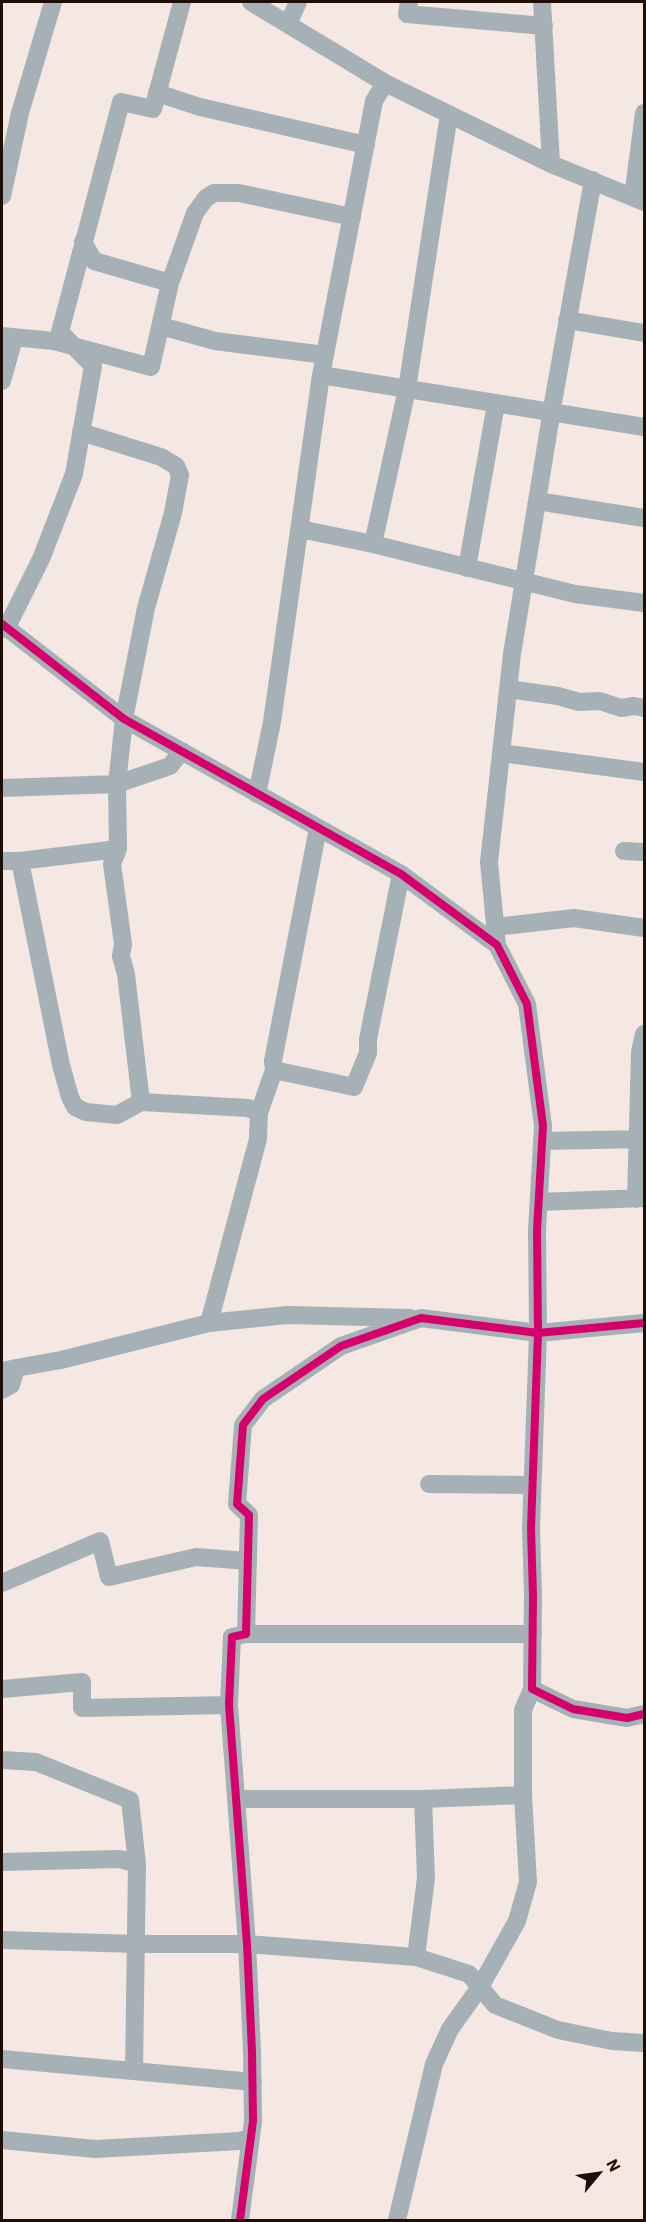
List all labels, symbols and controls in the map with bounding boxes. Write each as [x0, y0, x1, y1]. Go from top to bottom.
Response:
north arrow [568, 2144, 628, 2204]
text: N [602, 2155, 625, 2175]

